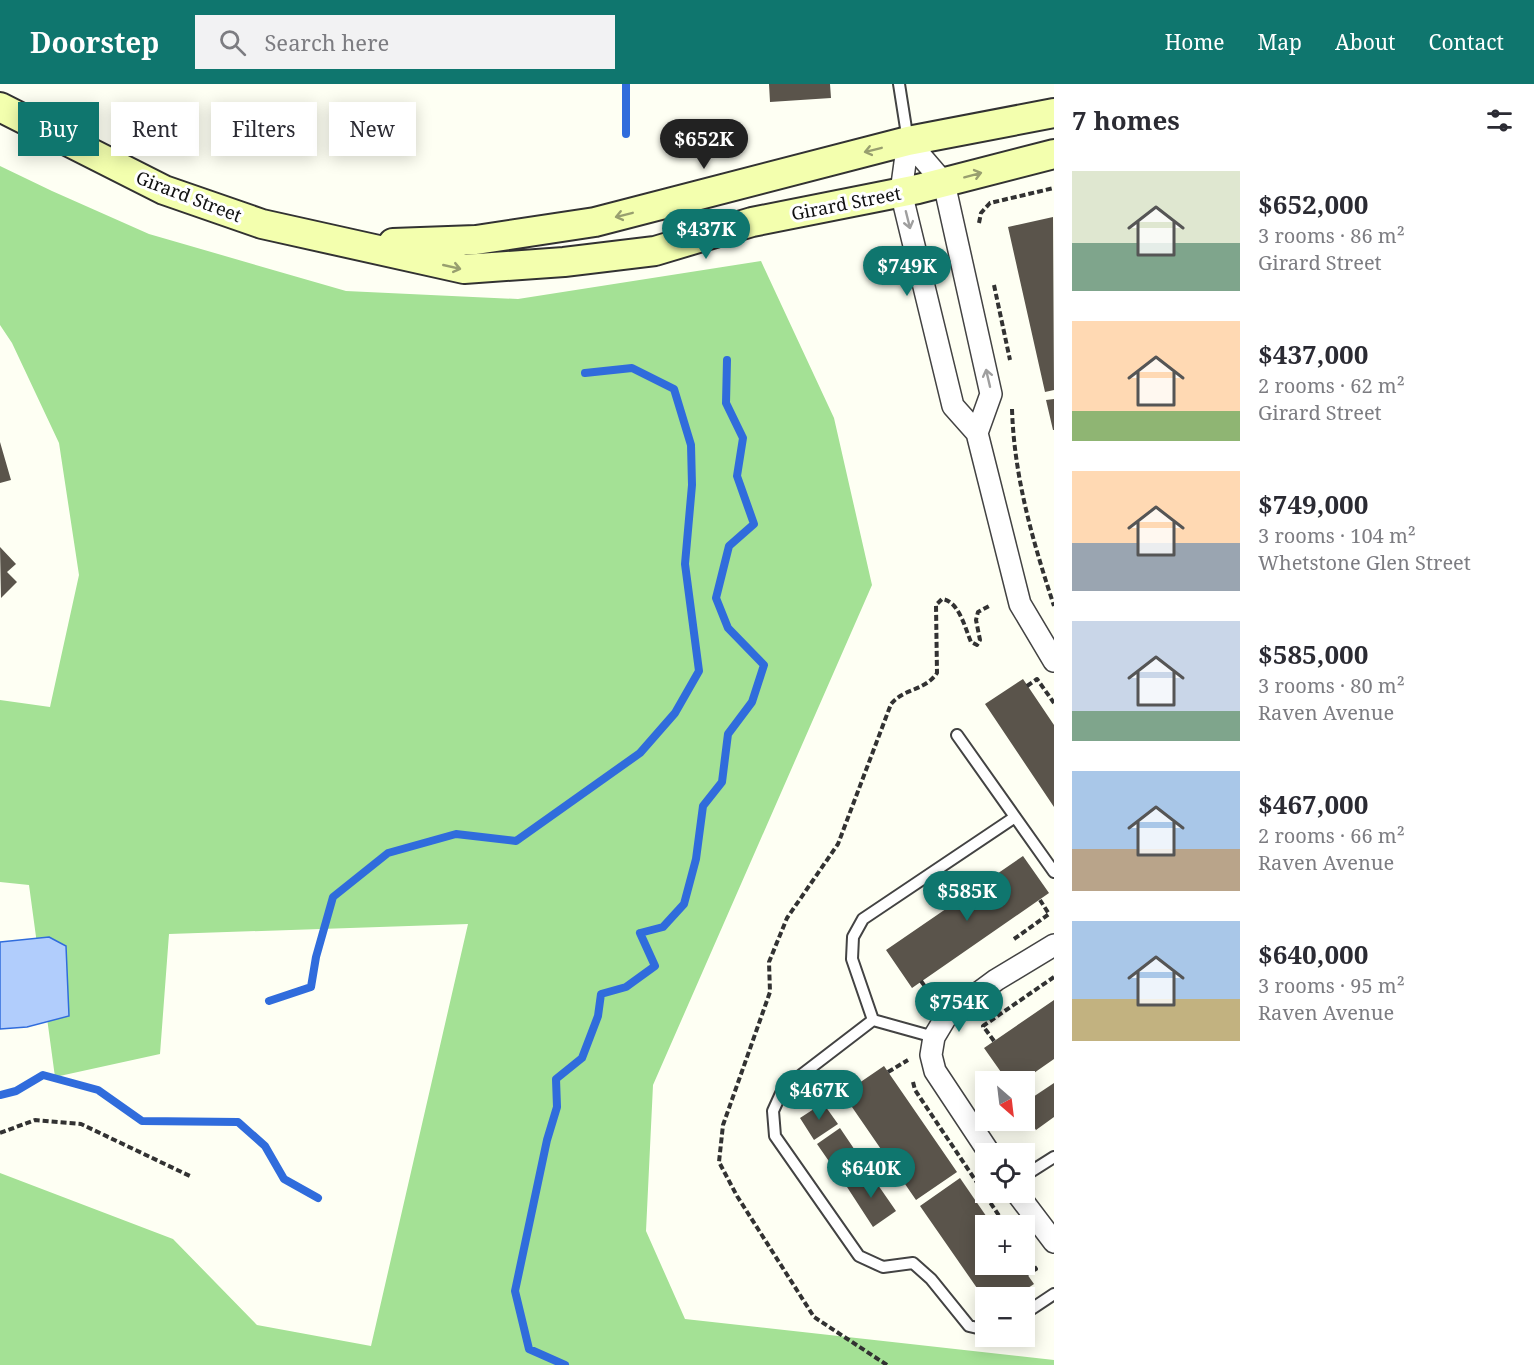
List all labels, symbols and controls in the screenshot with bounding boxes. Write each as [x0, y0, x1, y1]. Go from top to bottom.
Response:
search box [195, 15, 615, 69]
text: Doorstep [30, 23, 159, 61]
icon: search [216, 26, 249, 59]
text: Search here [264, 27, 389, 57]
text: Home [1165, 28, 1225, 56]
text: Map [1258, 28, 1302, 56]
text: About [1335, 28, 1396, 56]
text: Contact [1429, 28, 1504, 56]
chip: Buy [18, 102, 99, 156]
chip: Rent [111, 102, 199, 156]
chip: Filters [211, 102, 317, 156]
chip: New [329, 102, 416, 156]
text: 7 homes [1072, 102, 1180, 138]
icon: filters [1483, 104, 1516, 137]
pin: $652K [662, 119, 746, 170]
text: $652K [674, 125, 734, 152]
one-way arrow [864, 145, 883, 157]
street label: Girard Street [133, 165, 245, 227]
one-way arrow [963, 169, 982, 180]
street label: Girard Street [789, 181, 903, 225]
text: $652,000 [1258, 186, 1368, 222]
icon: home [1120, 195, 1192, 267]
one-way arrow [614, 209, 633, 221]
pin: $437K [664, 209, 748, 260]
one-way arrow [903, 210, 915, 229]
text: $437K [676, 215, 736, 242]
text: 3 rooms · 86 m² [1258, 222, 1405, 249]
pin: $749K [865, 246, 949, 297]
text: Girard Street [1258, 249, 1382, 276]
text: $749K [877, 252, 937, 279]
one-way arrow [443, 261, 462, 273]
text: $437,000 [1258, 336, 1368, 372]
icon: home [1120, 345, 1192, 417]
one-way arrow [981, 368, 993, 387]
text: 2 rooms · 62 m² [1258, 372, 1405, 399]
text: Girard Street [1258, 399, 1382, 426]
text: $749,000 [1258, 486, 1368, 522]
icon: home [1120, 495, 1192, 567]
text: 3 rooms · 104 m² [1258, 522, 1416, 549]
text: Whetstone Glen Street [1258, 549, 1471, 576]
text: $585,000 [1258, 636, 1368, 672]
icon: home [1120, 645, 1192, 717]
text: 3 rooms · 80 m² [1258, 672, 1405, 699]
text: Raven Avenue [1258, 699, 1394, 726]
text: $467,000 [1258, 786, 1368, 822]
icon: home [1120, 795, 1192, 867]
text: 2 rooms · 66 m² [1258, 822, 1405, 849]
text: Raven Avenue [1258, 849, 1394, 876]
pin: $585K [925, 871, 1009, 922]
text: $585K [937, 877, 997, 904]
text: $640,000 [1258, 936, 1368, 972]
icon: home [1120, 945, 1192, 1017]
text: 3 rooms · 95 m² [1258, 972, 1405, 999]
pin: $754K [917, 982, 1001, 1033]
text: $754K [929, 988, 989, 1015]
text: Raven Avenue [1258, 999, 1394, 1026]
pin: $467K [777, 1070, 861, 1121]
north arrow [975, 1071, 1035, 1131]
map controls [975, 1071, 1035, 1347]
text: $467K [789, 1076, 849, 1103]
button: locate [975, 1143, 1035, 1203]
pin: $640K [829, 1148, 913, 1199]
text: $640K [841, 1154, 901, 1181]
button: + [975, 1215, 1035, 1275]
button: − [975, 1287, 1035, 1347]

